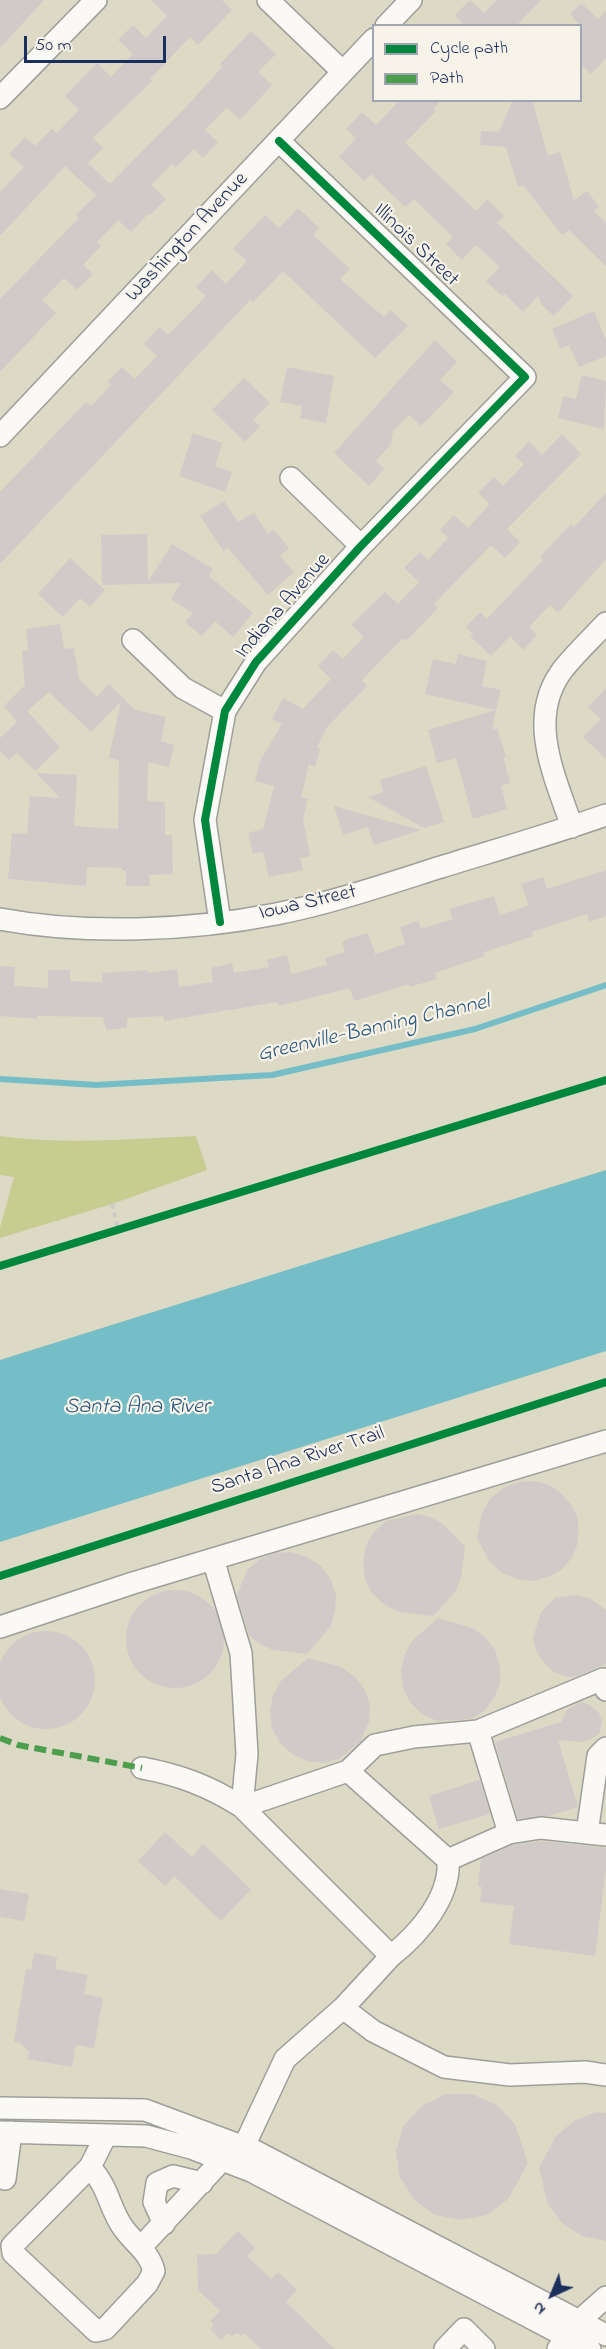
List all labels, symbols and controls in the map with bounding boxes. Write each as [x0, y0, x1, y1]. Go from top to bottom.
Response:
scale bar [27, 24, 170, 62]
legend [372, 24, 582, 102]
text: 50 m [35, 33, 72, 59]
text: Cycle path [430, 36, 508, 62]
text: Path [430, 66, 464, 92]
street label: Washington Avenue [121, 168, 255, 308]
street label: Illinois Street [367, 199, 463, 293]
street label: Indiana Avenue [231, 549, 337, 665]
street label: Iowa Street [257, 881, 359, 927]
water label: Greenville-Banning Channel [255, 990, 493, 1070]
water label: Santa Ana River [64, 1395, 210, 1421]
street label: Santa Ana River Trail [208, 1422, 388, 1502]
north arrow [522, 2265, 582, 2325]
text: N [527, 2296, 552, 2320]

